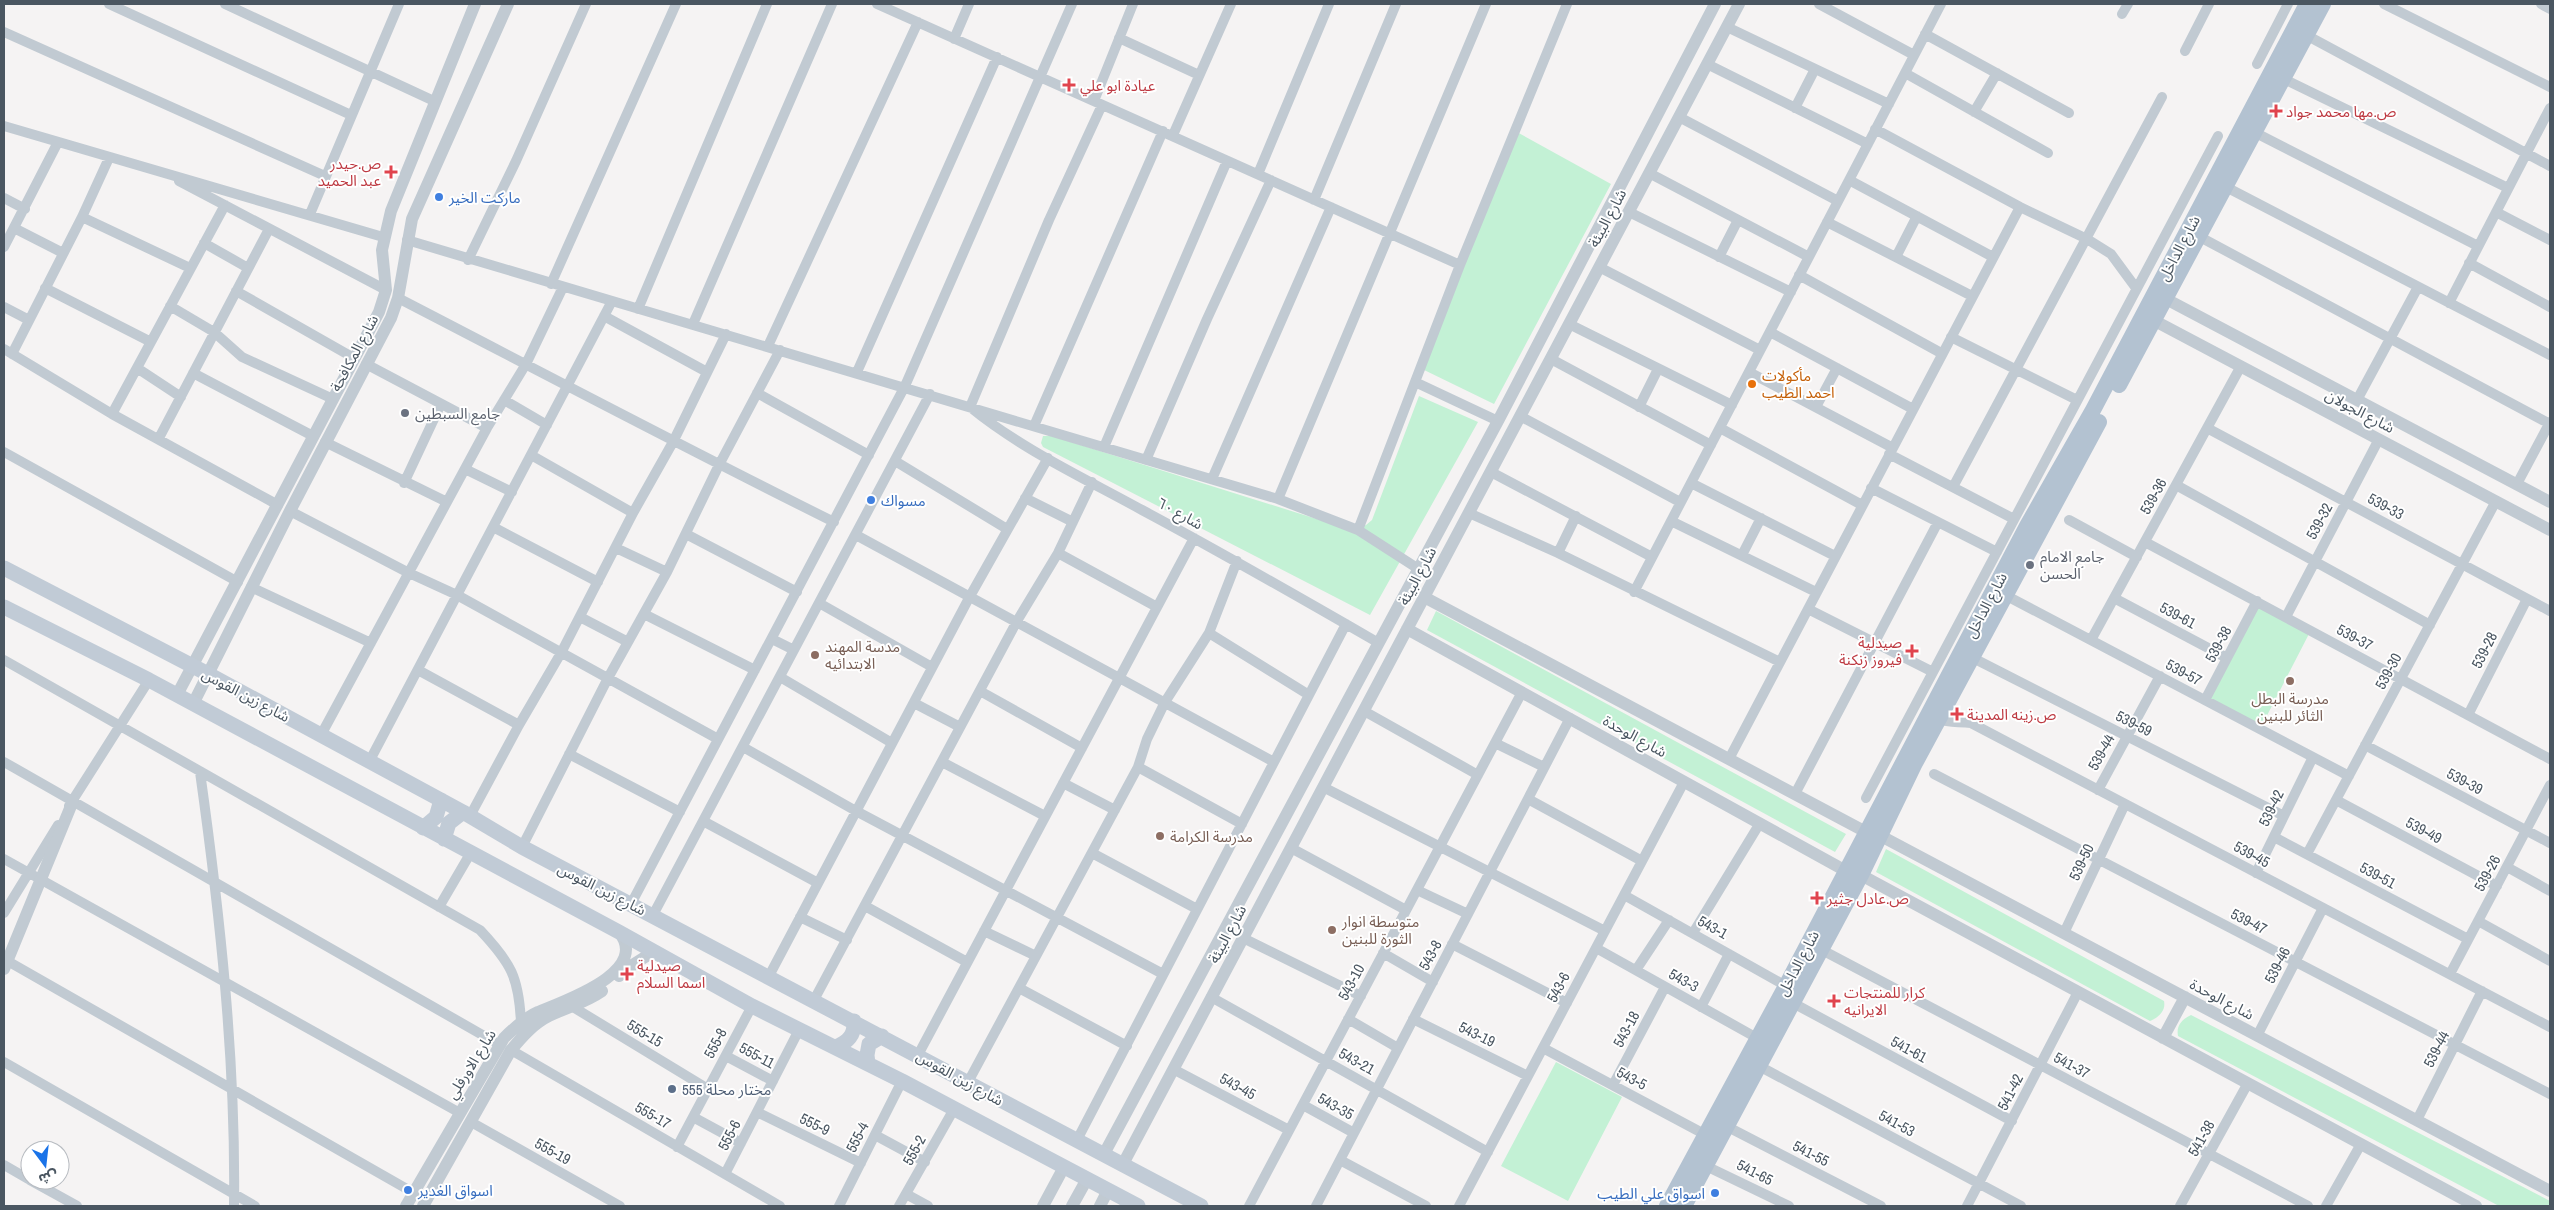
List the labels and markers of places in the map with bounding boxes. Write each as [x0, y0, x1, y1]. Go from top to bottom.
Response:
place label: عيادة ابو علي [1080, 75, 1156, 97]
marker: عيادة ابو علي [1062, 78, 1076, 92]
place label: ص.مها محمد جواد [2286, 101, 2396, 122]
marker: ص.مها محمد جواد [2270, 105, 2282, 117]
place label: ص.حيدر عبد الحميد [318, 153, 381, 191]
marker: ص.حيدر عبد الحميد [385, 166, 397, 178]
place label: ماركت الخير [448, 187, 521, 208]
marker: ماركت الخير [433, 191, 445, 203]
place label: مأكولات احمد الطيب [1762, 365, 1835, 403]
marker: مأكولات احمد الطيب [1746, 378, 1758, 390]
place label: جامع السبطين [415, 403, 500, 426]
marker: جامع السبطين [399, 407, 411, 419]
place label: مسواك [881, 490, 926, 511]
marker: مسواك [865, 494, 877, 506]
place label: جامع الامام الحسن [2040, 546, 2104, 584]
marker: جامع الامام الحسن [2024, 559, 2036, 571]
place label: صيدلية فيروز زنكنة [1839, 632, 1902, 670]
place label: مدسة المهند الابتدائيه [825, 636, 900, 674]
marker: صيدلية فيروز زنكنة [1906, 645, 1918, 657]
marker: مدسة المهند الابتدائيه [809, 649, 821, 661]
marker: مدرسة البطل الثائر للبنين [2284, 675, 2296, 687]
place label: مدرسة البطل الثائر للبنين [2251, 688, 2329, 726]
place label: ص.زينه المدينة [1967, 704, 2056, 725]
marker: ص.زينه المدينة [1951, 708, 1963, 720]
place label: مدرسة الكرامة [1170, 826, 1253, 847]
marker: مدرسة الكرامة [1154, 830, 1166, 842]
place label: ص.عادل جثير [1826, 888, 1909, 909]
marker: ص.عادل جثير [1811, 892, 1823, 904]
place label: متوسطة انوار الثورة للبنين [1341, 911, 1419, 949]
marker: متوسطة انوار الثورة للبنين [1326, 924, 1338, 936]
place label: صيدلية اسما السلام [637, 955, 705, 994]
marker: صيدلية اسما السلام [621, 968, 633, 980]
place label: كرار للمنتجات الايرانيه [1844, 982, 1926, 1020]
marker: كرار للمنتجات الايرانيه [1828, 995, 1840, 1007]
place label: مختار محلة 555 [682, 1079, 772, 1100]
marker: مختار محلة 555 [666, 1083, 678, 1095]
place label: اسواق الغدير [417, 1180, 493, 1201]
place label: اسواق علي الطيب [1597, 1183, 1705, 1205]
marker: اسواق الغدير [402, 1184, 414, 1196]
marker: اسواق علي الطيب [1709, 1187, 1721, 1199]

